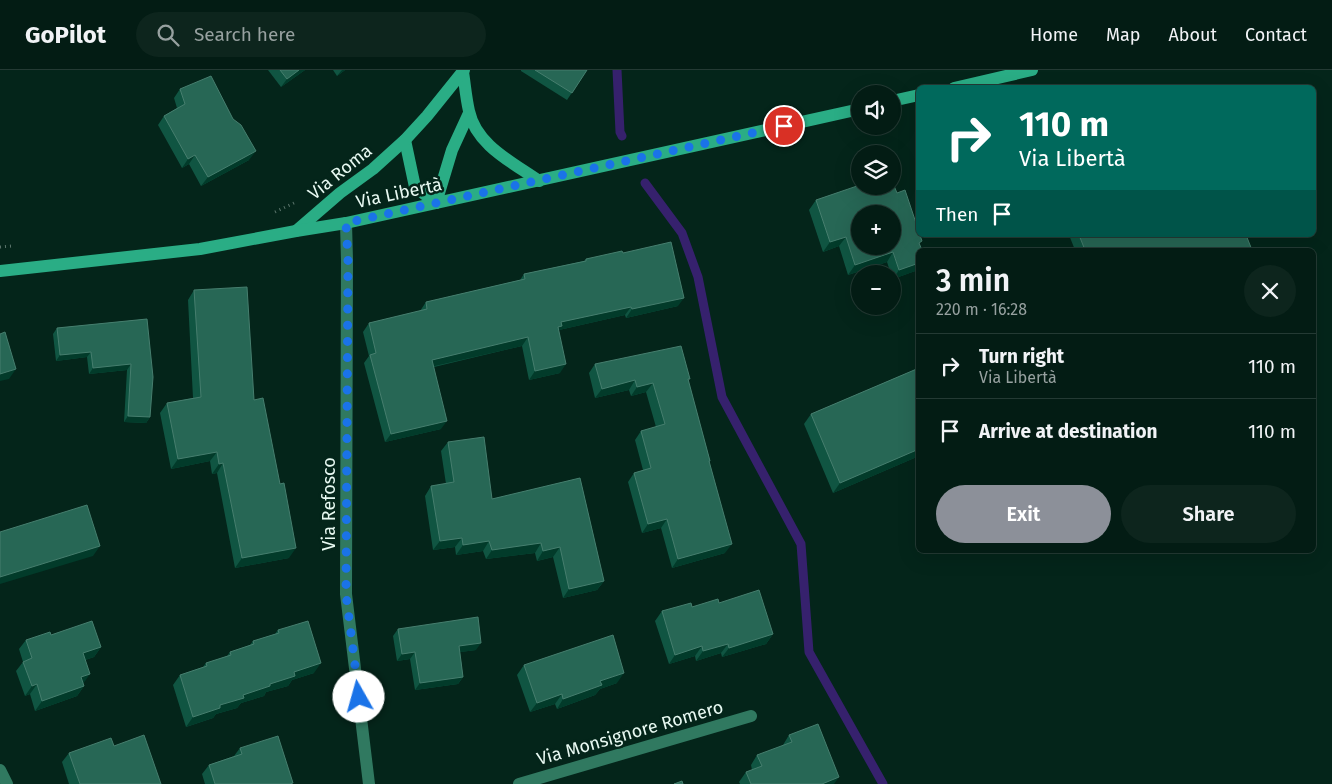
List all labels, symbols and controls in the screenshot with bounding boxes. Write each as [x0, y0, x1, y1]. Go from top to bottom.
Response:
search box [136, 12, 486, 57]
text: GoPilot [25, 21, 106, 49]
icon: search [154, 21, 182, 49]
text: Search here [194, 23, 295, 46]
text: Home [1030, 24, 1078, 46]
text: Map [1106, 24, 1140, 46]
text: About [1168, 24, 1217, 46]
text: Contact [1245, 24, 1307, 46]
map controls [851, 85, 901, 315]
button: sound [851, 85, 901, 135]
text: 110 m [1019, 103, 1109, 145]
pin [763, 105, 805, 147]
icon: right [936, 105, 1001, 170]
icon: arrive [770, 112, 798, 140]
street label: Via Roma [304, 140, 376, 204]
button: layers [851, 145, 901, 195]
text: Via Libertà [1019, 145, 1126, 172]
street label: Via Libertà [354, 173, 444, 213]
icon: arrive [988, 200, 1016, 228]
text: Then [936, 203, 978, 226]
button: + [851, 205, 901, 255]
text: 3 min [936, 263, 1010, 299]
button: − [851, 265, 901, 315]
button: close [1244, 265, 1296, 317]
text: 220 m · 16:28 [936, 300, 1027, 319]
text: Turn right [979, 345, 1064, 368]
icon: right [936, 352, 964, 380]
text: 110 m [1248, 355, 1296, 378]
text: Via Libertà [979, 368, 1057, 387]
icon: arrive [936, 417, 964, 445]
text: Arrive at destination [979, 420, 1158, 443]
text: 110 m [1248, 420, 1296, 443]
street label: Via Refosco [318, 457, 340, 551]
button: Exit [936, 485, 1111, 543]
button: Share [1121, 485, 1296, 543]
position arrow [332, 670, 384, 722]
street label: Via Monsignore Romero [534, 696, 726, 770]

